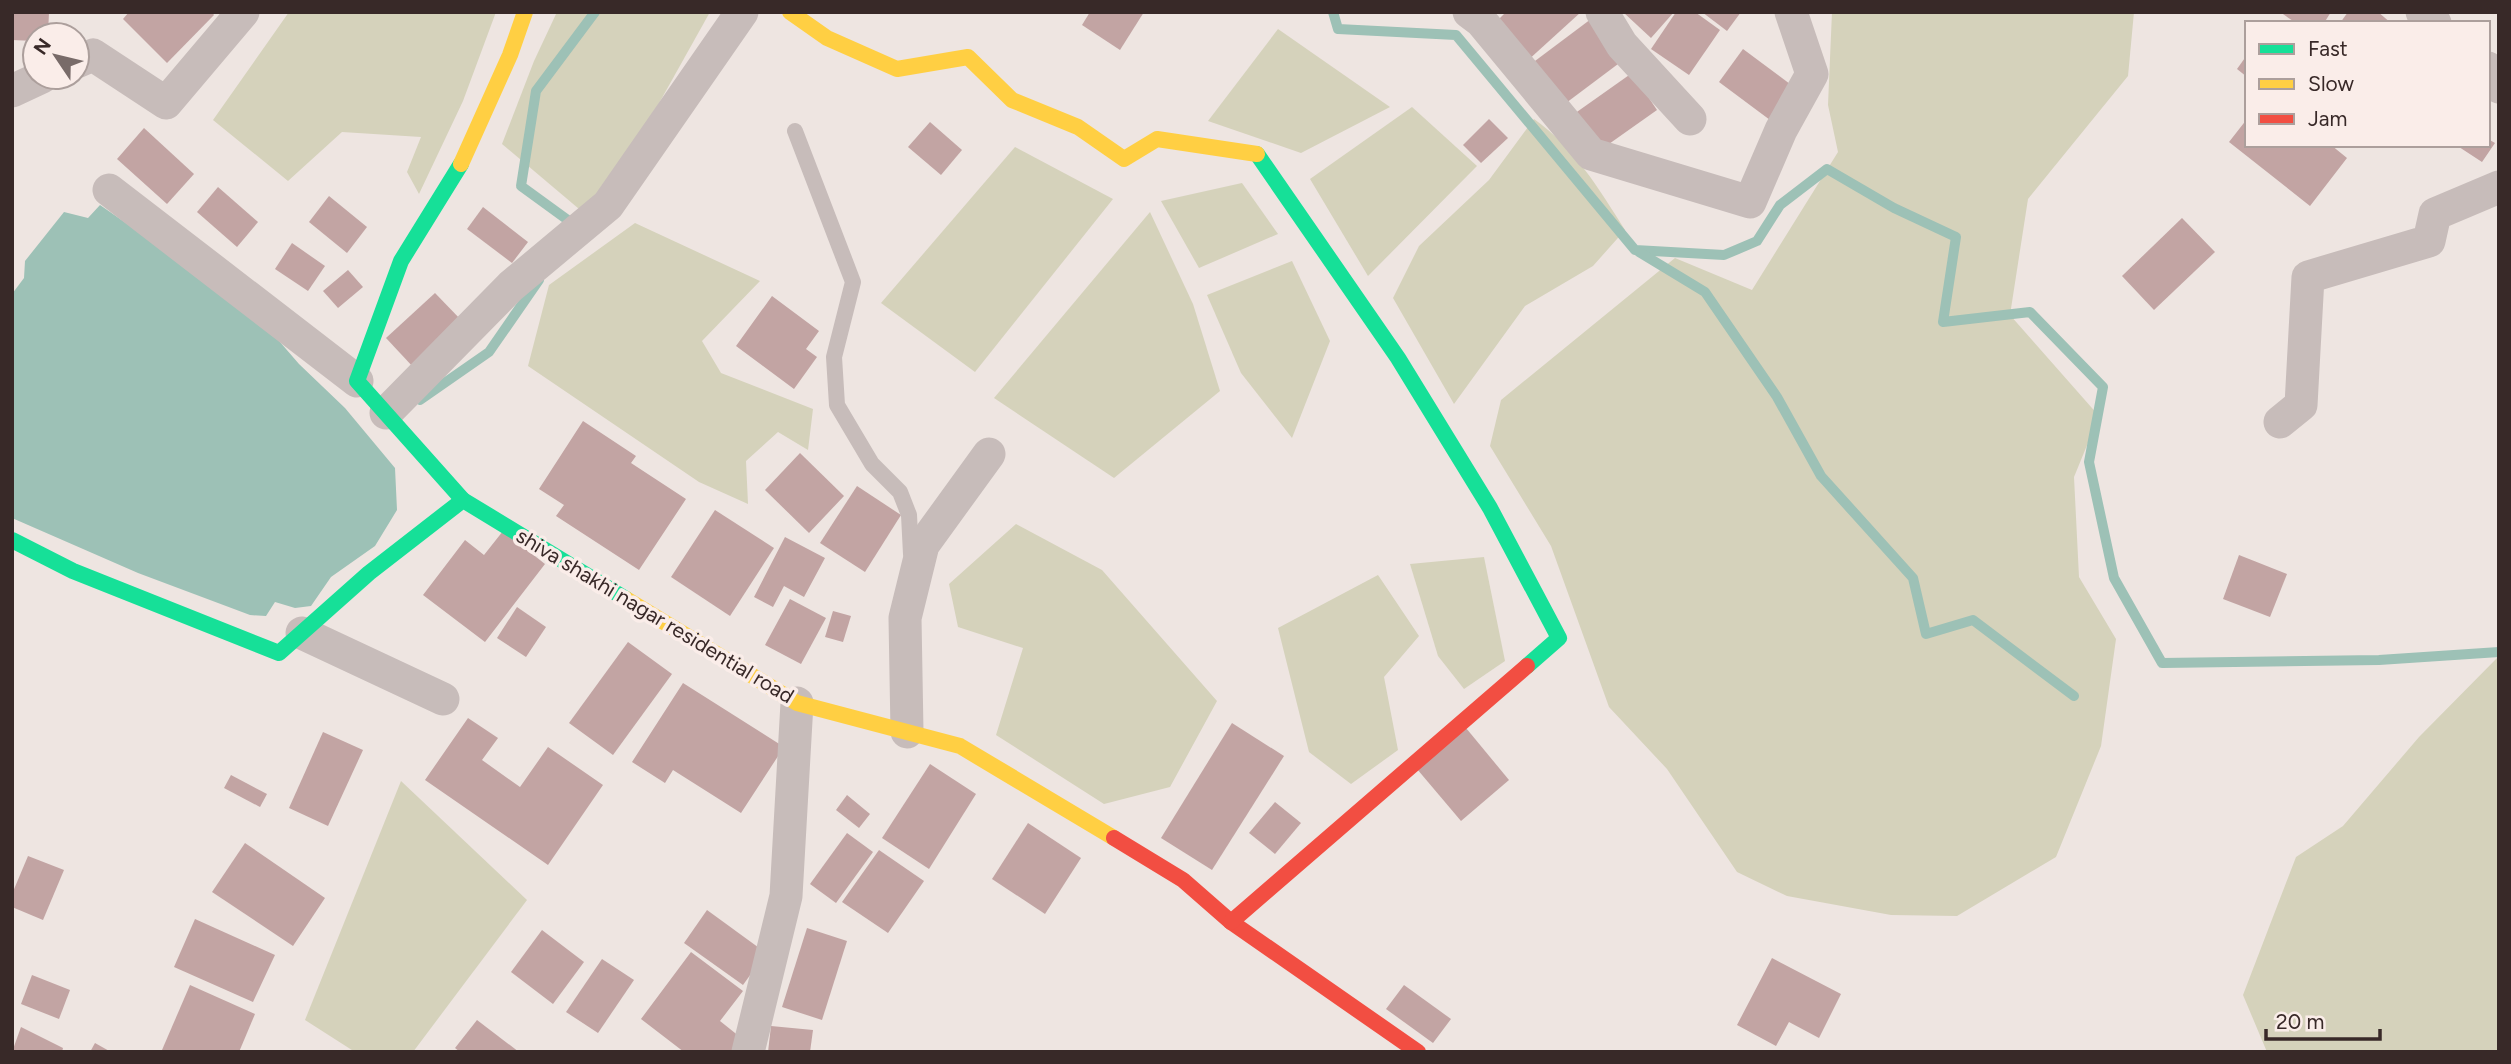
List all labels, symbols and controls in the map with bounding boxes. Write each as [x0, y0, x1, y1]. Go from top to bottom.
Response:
north arrow [21, 21, 91, 91]
legend [2245, 21, 2490, 147]
text: N [29, 34, 56, 59]
text: Fast [2308, 36, 2348, 61]
text: Slow [2308, 71, 2354, 96]
text: Jam [2308, 106, 2347, 131]
street label: shiva shakhi nagar residential road [512, 523, 799, 708]
scale bar [2266, 998, 2380, 1042]
text: 20 m [2276, 1009, 2324, 1034]

